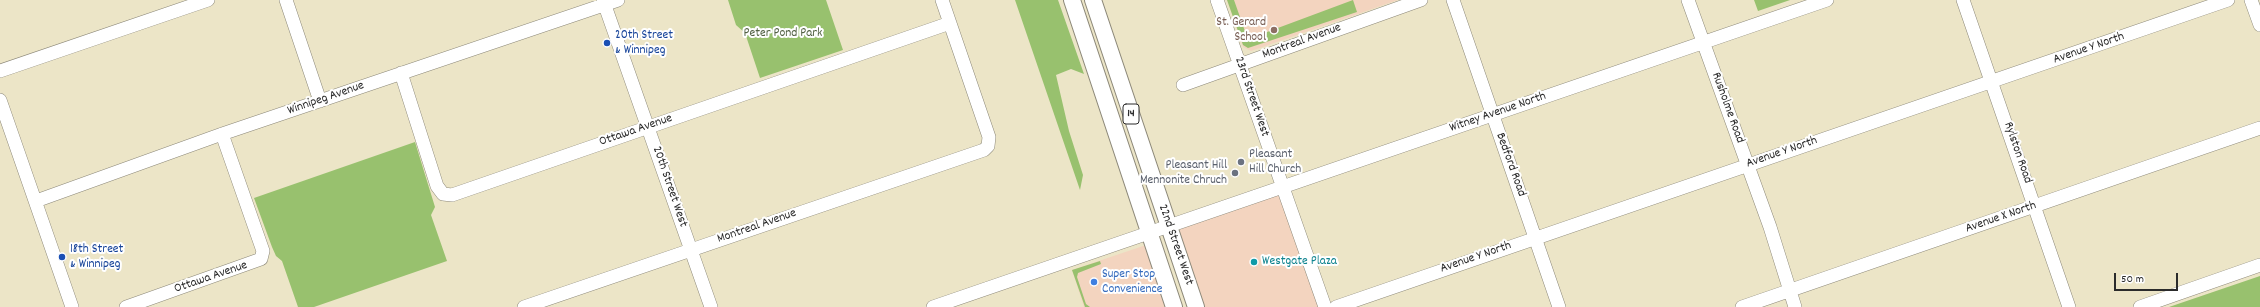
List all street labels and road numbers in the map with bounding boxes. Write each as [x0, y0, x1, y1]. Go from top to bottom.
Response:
street label: Montreal Avenue [1261, 21, 1343, 63]
street label: Avenue Y North [2051, 30, 2127, 68]
street label: 23rd Street West [1230, 55, 1272, 139]
street label: Rusholme Road [1707, 70, 1747, 146]
street label: Winnipeg Avenue [286, 79, 366, 119]
street label: Witney Avenue North [1448, 89, 1548, 137]
road number: 14 [1123, 104, 1139, 124]
street label: Ottawa Avenue [597, 111, 675, 151]
street label: Rylston Road [1999, 120, 2035, 186]
street label: Bedford Road [1491, 131, 1529, 199]
street label: Avenue Y North [1744, 134, 1820, 172]
street label: 20th Street West [648, 145, 690, 229]
street label: Avenue X North [1964, 199, 2038, 237]
street label: 22nd Street West [1154, 203, 1196, 287]
street label: Montreal Avenue [715, 206, 799, 248]
street label: Avenue Y North [1438, 239, 1514, 277]
street label: Ottawa Avenue [172, 258, 250, 298]

